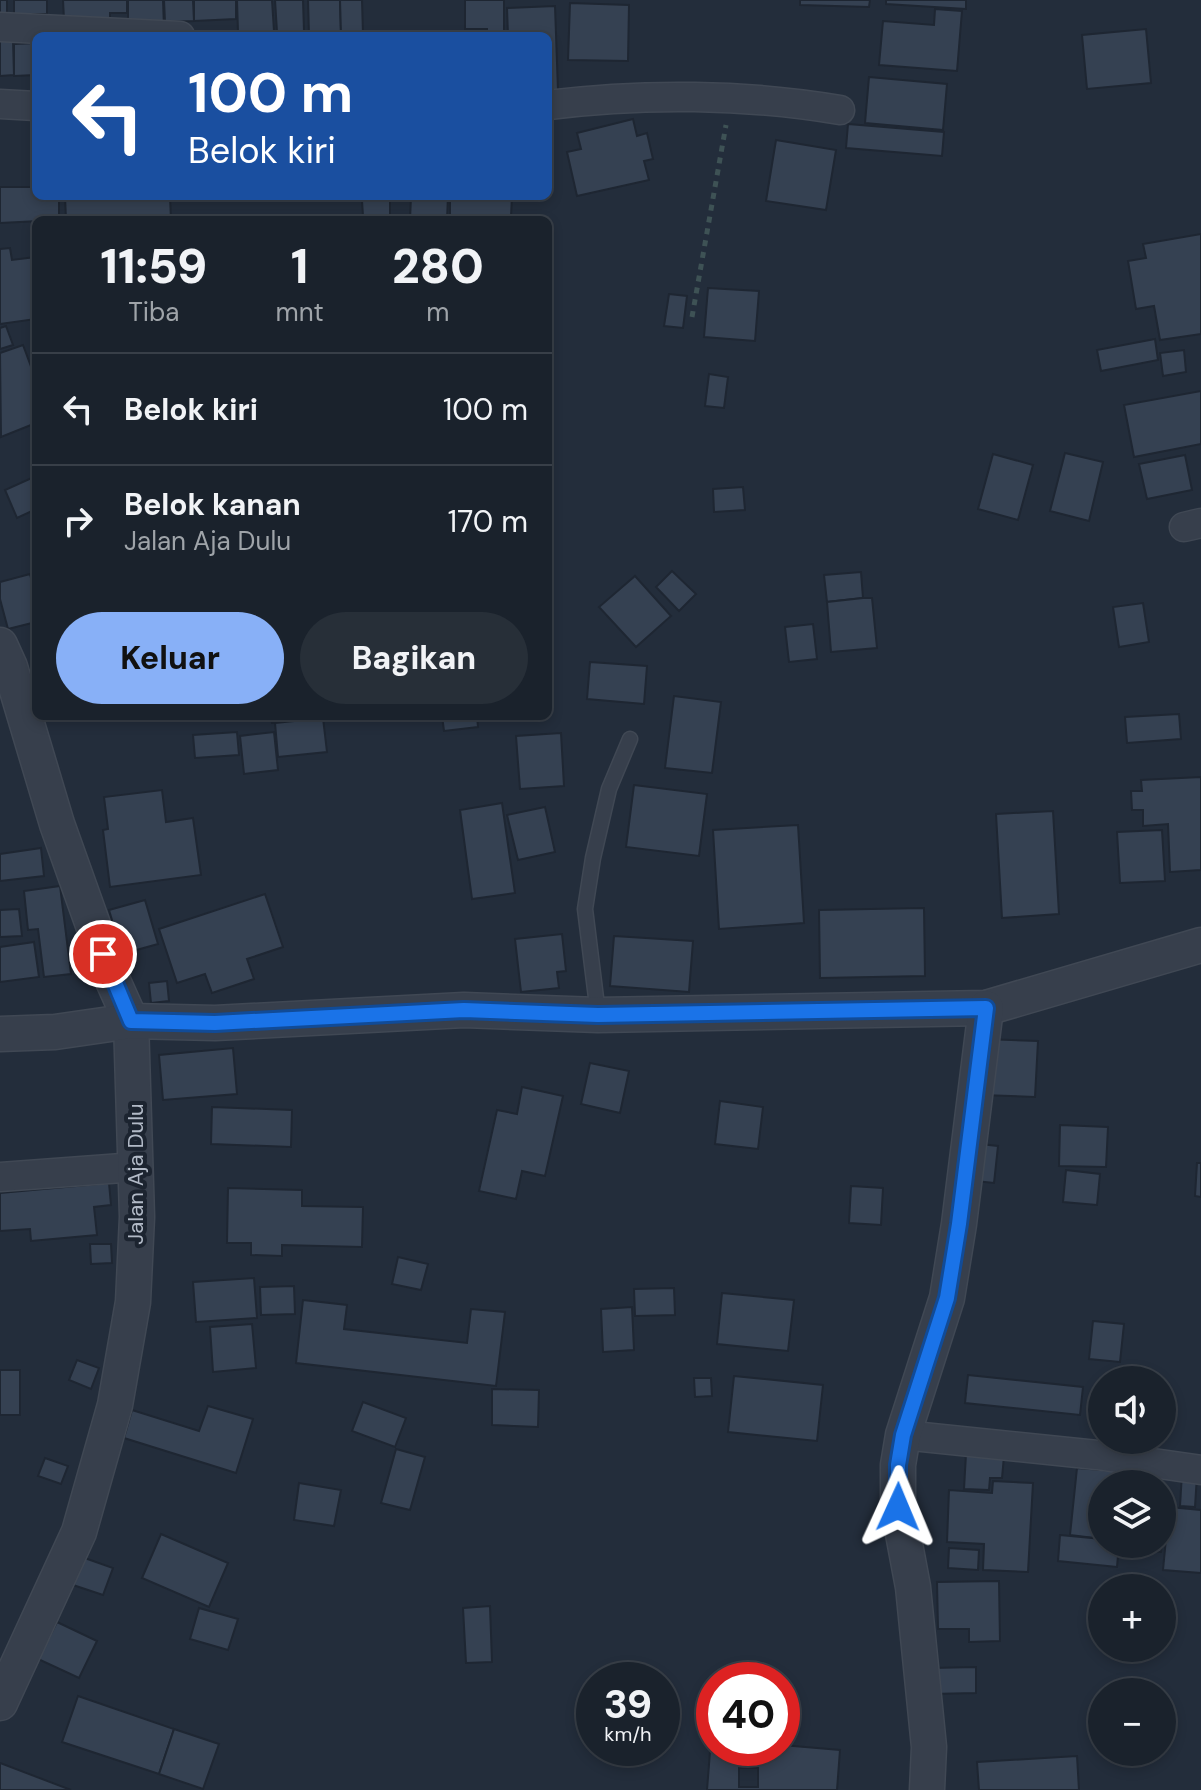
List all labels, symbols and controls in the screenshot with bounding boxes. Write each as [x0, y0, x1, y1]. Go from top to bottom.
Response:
text: 100 m [188, 56, 353, 129]
icon: left [56, 64, 160, 168]
text: Belok kiri [188, 127, 336, 174]
text: 11:59 [100, 235, 207, 298]
text: 1 [291, 235, 309, 298]
text: 280 [392, 235, 484, 298]
text: Tiba [128, 295, 179, 329]
text: mnt [276, 295, 324, 329]
text: m [426, 295, 450, 329]
icon: left [56, 387, 100, 431]
text: Belok kiri [124, 390, 258, 429]
text: 100 m [443, 390, 528, 429]
text: Belok kanan [124, 485, 301, 524]
icon: right [56, 499, 100, 543]
text: 170 m [448, 502, 528, 541]
text: Jalan Aja Dulu [124, 524, 291, 558]
button: Keluar [56, 612, 284, 704]
button: Bagikan [300, 612, 528, 704]
pin [69, 920, 137, 988]
icon: arrive [81, 932, 125, 976]
street label: Jalan Aja Dulu [121, 1103, 150, 1245]
map controls [1088, 1366, 1176, 1766]
button: sound [1088, 1366, 1176, 1454]
position arrow [856, 1465, 940, 1549]
button: layers [1088, 1470, 1176, 1558]
button: + [1088, 1574, 1176, 1662]
speed limit sign: 40 [696, 1662, 800, 1766]
text: 39 [604, 1678, 652, 1730]
button: − [1088, 1678, 1176, 1766]
text: km/h [604, 1721, 652, 1747]

